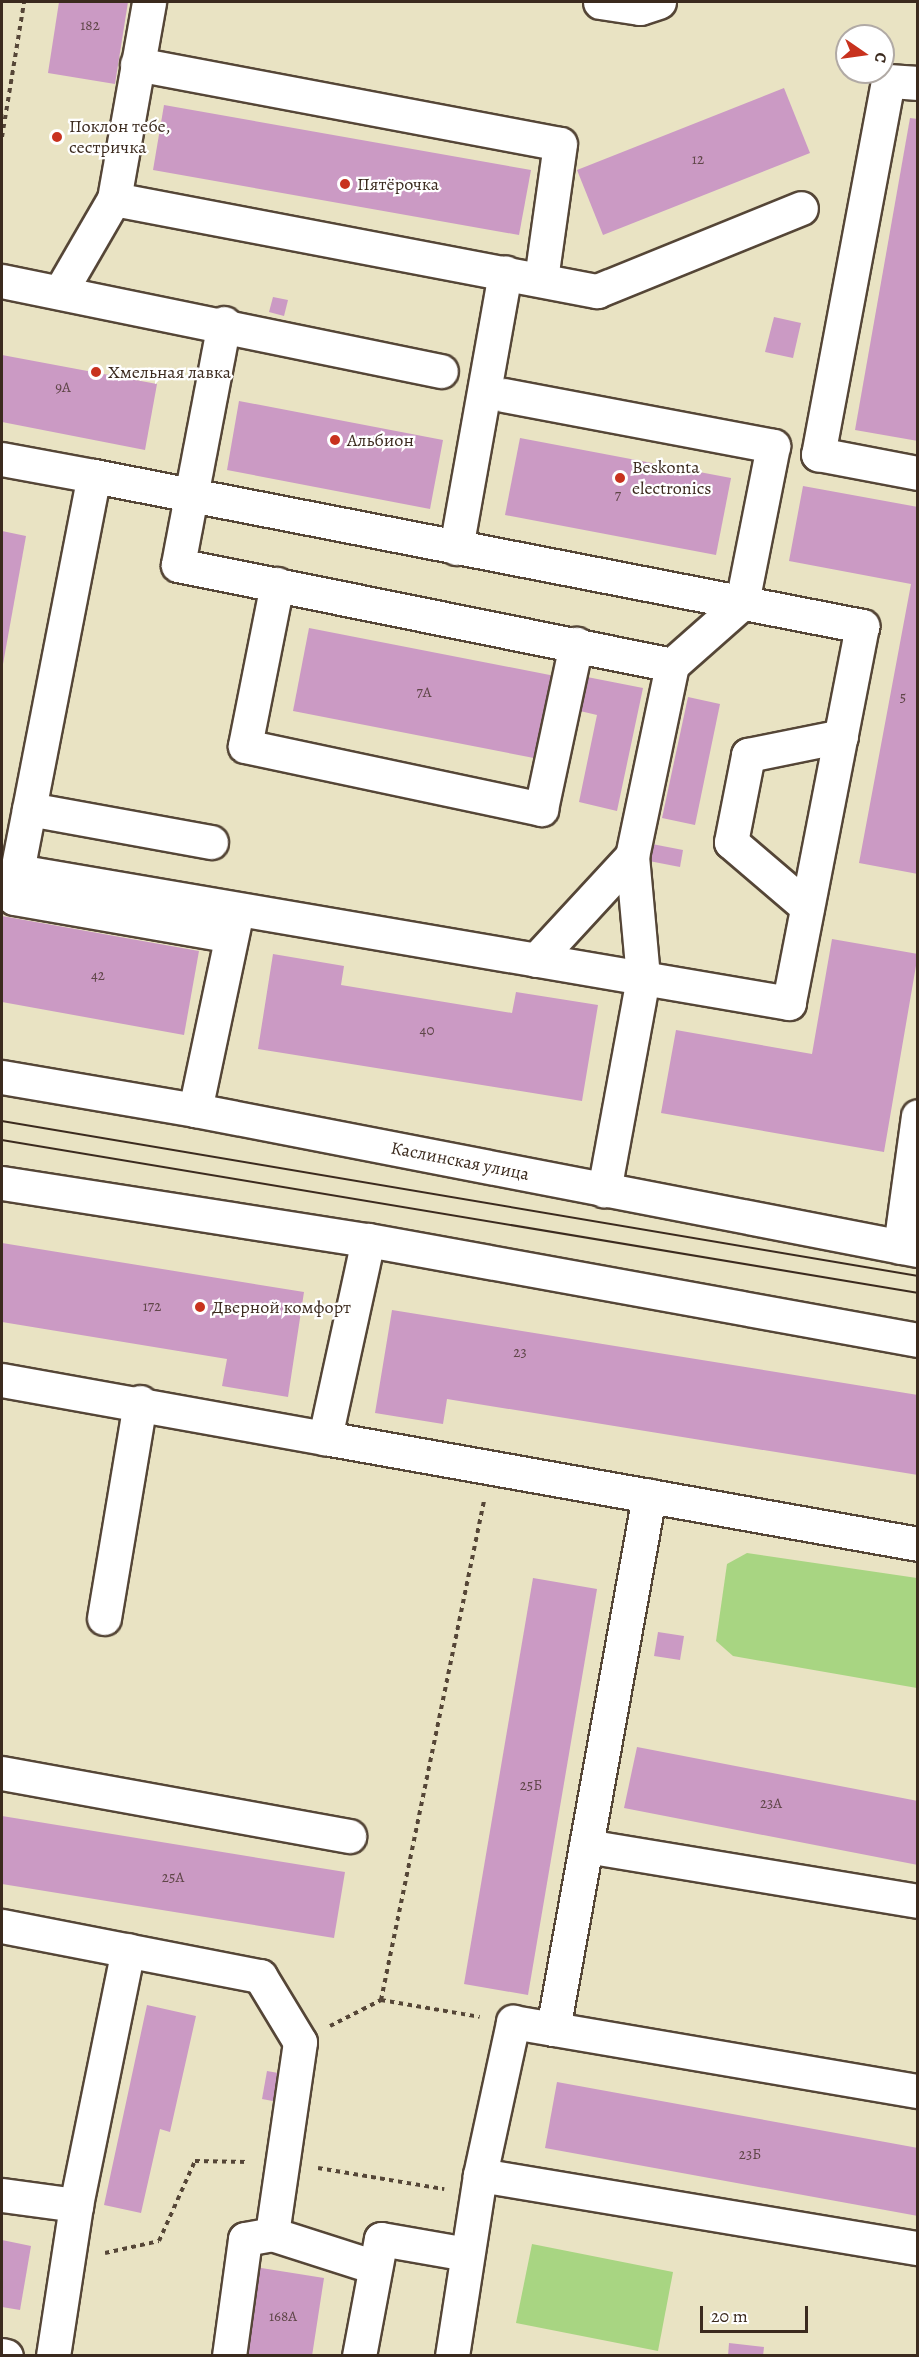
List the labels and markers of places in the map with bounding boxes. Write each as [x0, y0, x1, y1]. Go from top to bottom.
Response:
place label: Поклон тебе, сестричка [69, 116, 171, 158]
marker: Поклон тебе, сестричка [50, 130, 64, 144]
place label: Пятёрочка [357, 173, 439, 195]
marker: Пятёрочка [338, 177, 352, 191]
place label: Хмельная лавка [108, 361, 231, 383]
marker: Хмельная лавка [89, 365, 103, 379]
place label: Альбион [347, 429, 414, 451]
marker: Альбион [328, 433, 342, 447]
place label: Beskonta electronics [632, 457, 712, 500]
marker: Beskonta electronics [613, 471, 627, 485]
place label: Дверной комфорт [212, 1296, 351, 1318]
marker: Дверной комфорт [193, 1300, 207, 1314]

